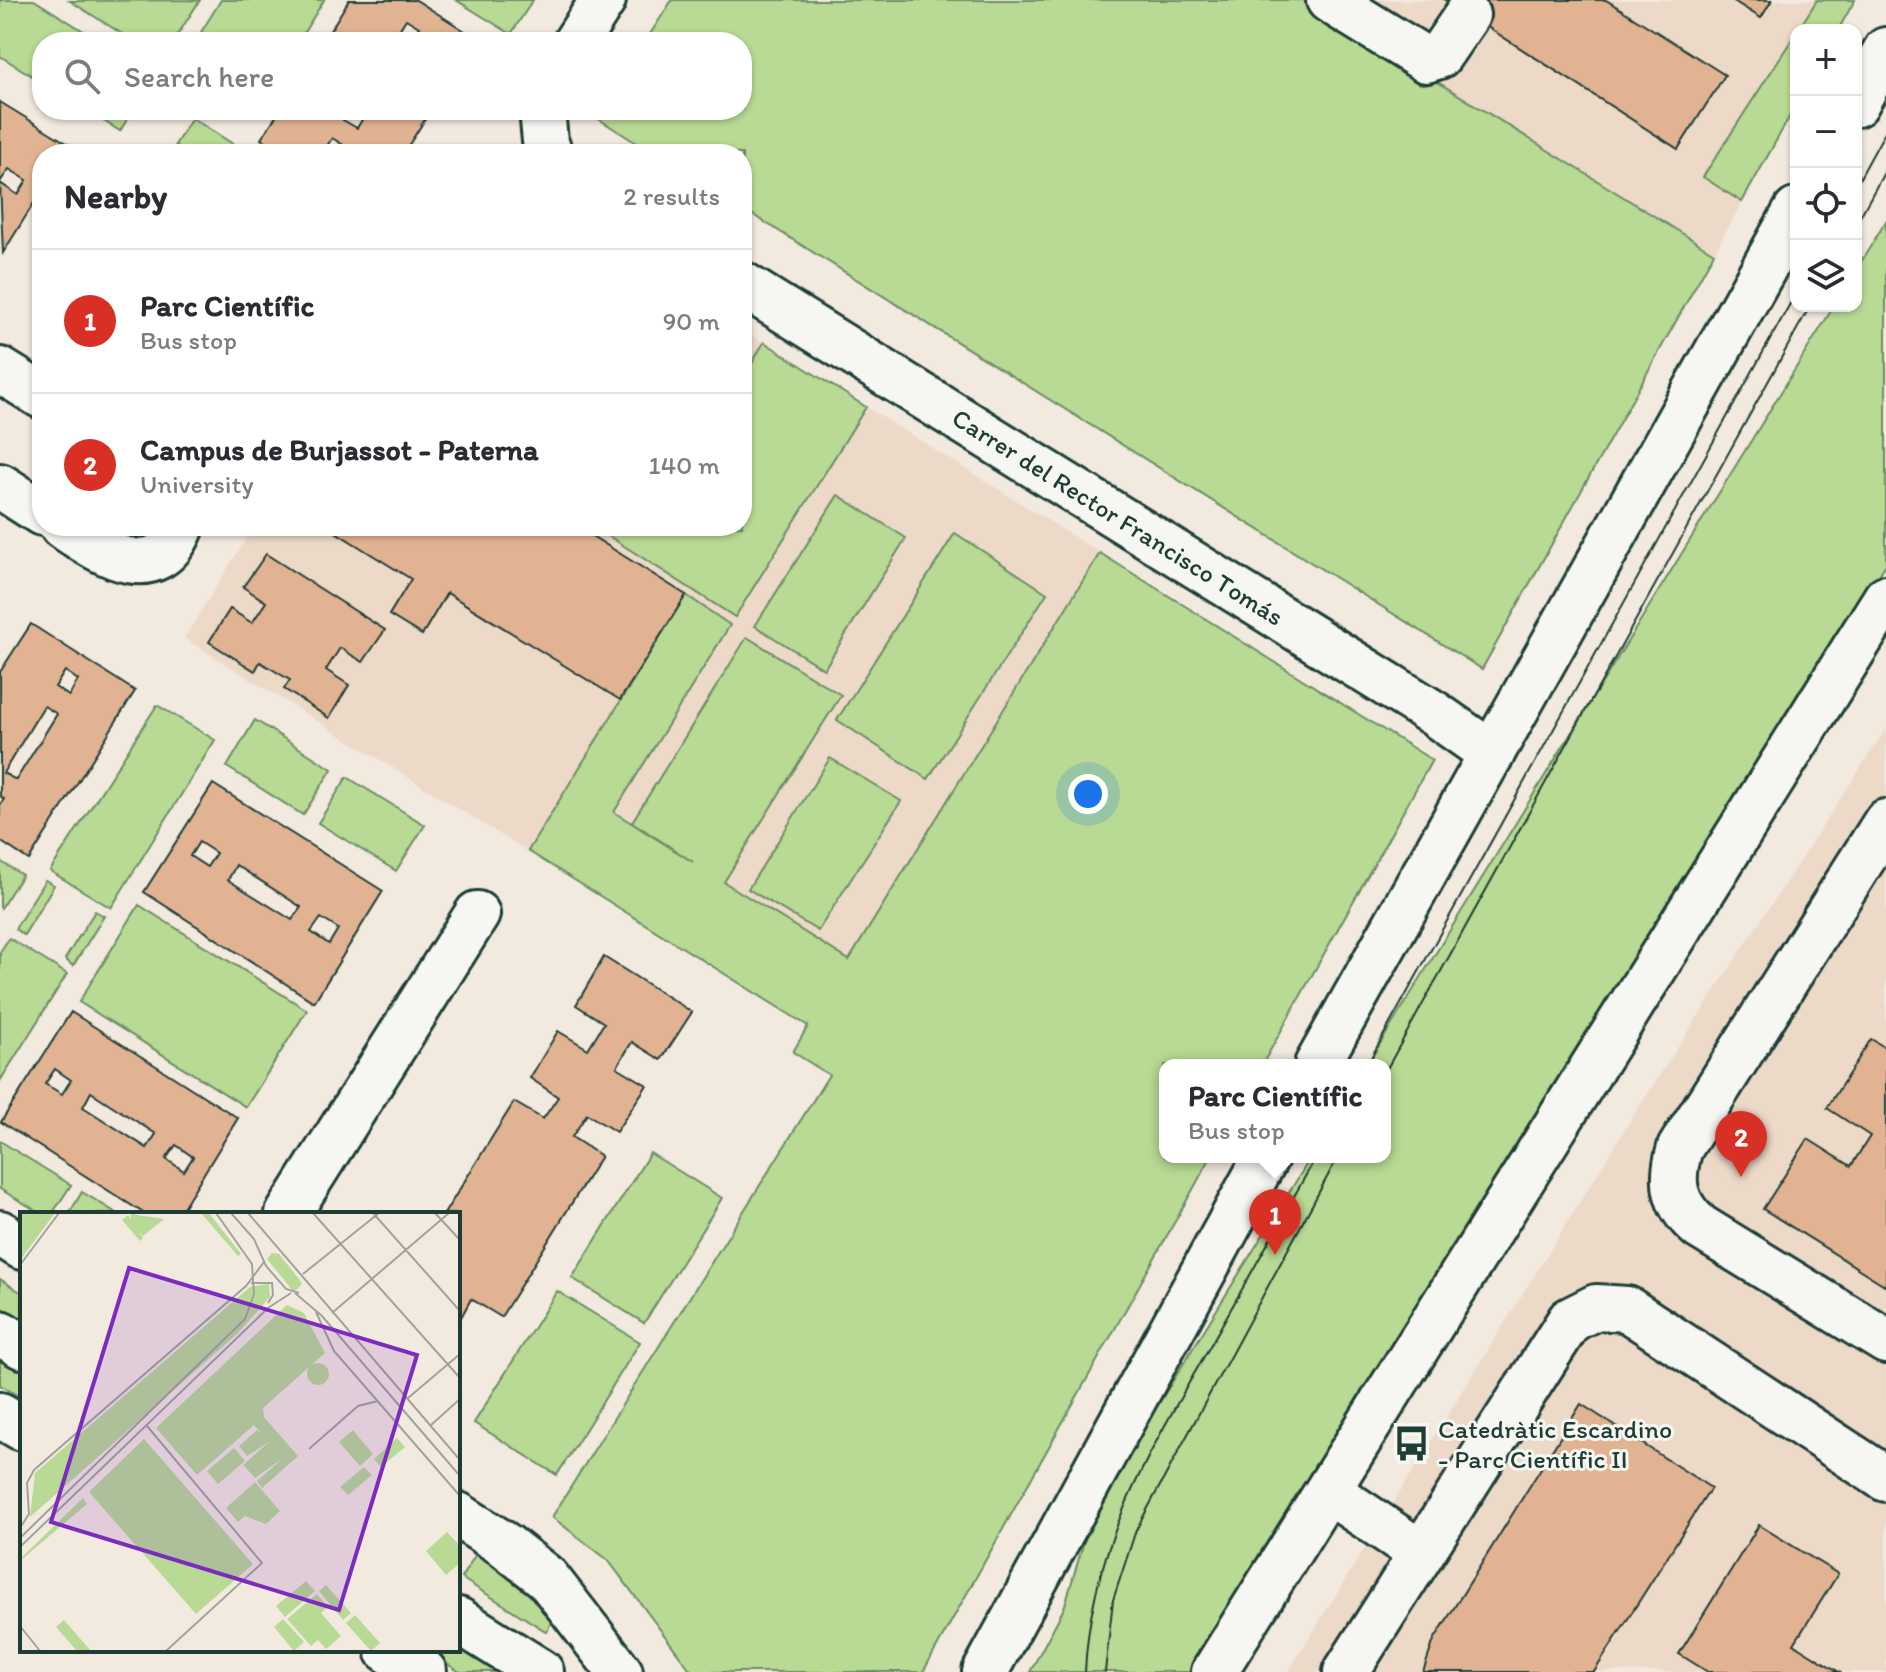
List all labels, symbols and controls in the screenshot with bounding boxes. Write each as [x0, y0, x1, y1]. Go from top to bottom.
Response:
map controls [1790, 24, 1862, 312]
button: + [1790, 24, 1862, 96]
search box [32, 32, 752, 120]
icon: search [60, 54, 104, 98]
text: Search here [124, 58, 274, 95]
button: − [1790, 96, 1862, 168]
button: locate [1790, 168, 1862, 240]
text: Nearby [64, 176, 167, 217]
text: 2 results [623, 180, 720, 212]
button: layers [1790, 240, 1862, 312]
text: Parc Científic [140, 287, 314, 324]
text: 1 [84, 305, 96, 337]
text: 90 m [663, 305, 720, 337]
text: Bus stop [140, 324, 237, 356]
street label: Carrer del Rector Francisco Tomás [946, 401, 1290, 633]
text: Campus de Burjassot - Paterna [140, 431, 539, 468]
text: 2 [83, 449, 97, 481]
text: 140 m [649, 449, 720, 481]
text: University [140, 468, 254, 500]
your location [1068, 774, 1108, 814]
popup [1159, 1059, 1391, 1163]
text: Parc Científic [1188, 1077, 1362, 1114]
pin: 2 [1715, 1111, 1767, 1177]
text: Bus stop [1188, 1114, 1285, 1146]
pin: 1 [1249, 1189, 1301, 1255]
inset map [20, 1212, 460, 1652]
place label: Catedràtic Escardino - Parc Científic II [1438, 1413, 1672, 1475]
bus stop icon: Catedràtic Escardino - Parc Científic II [1393, 1425, 1431, 1463]

